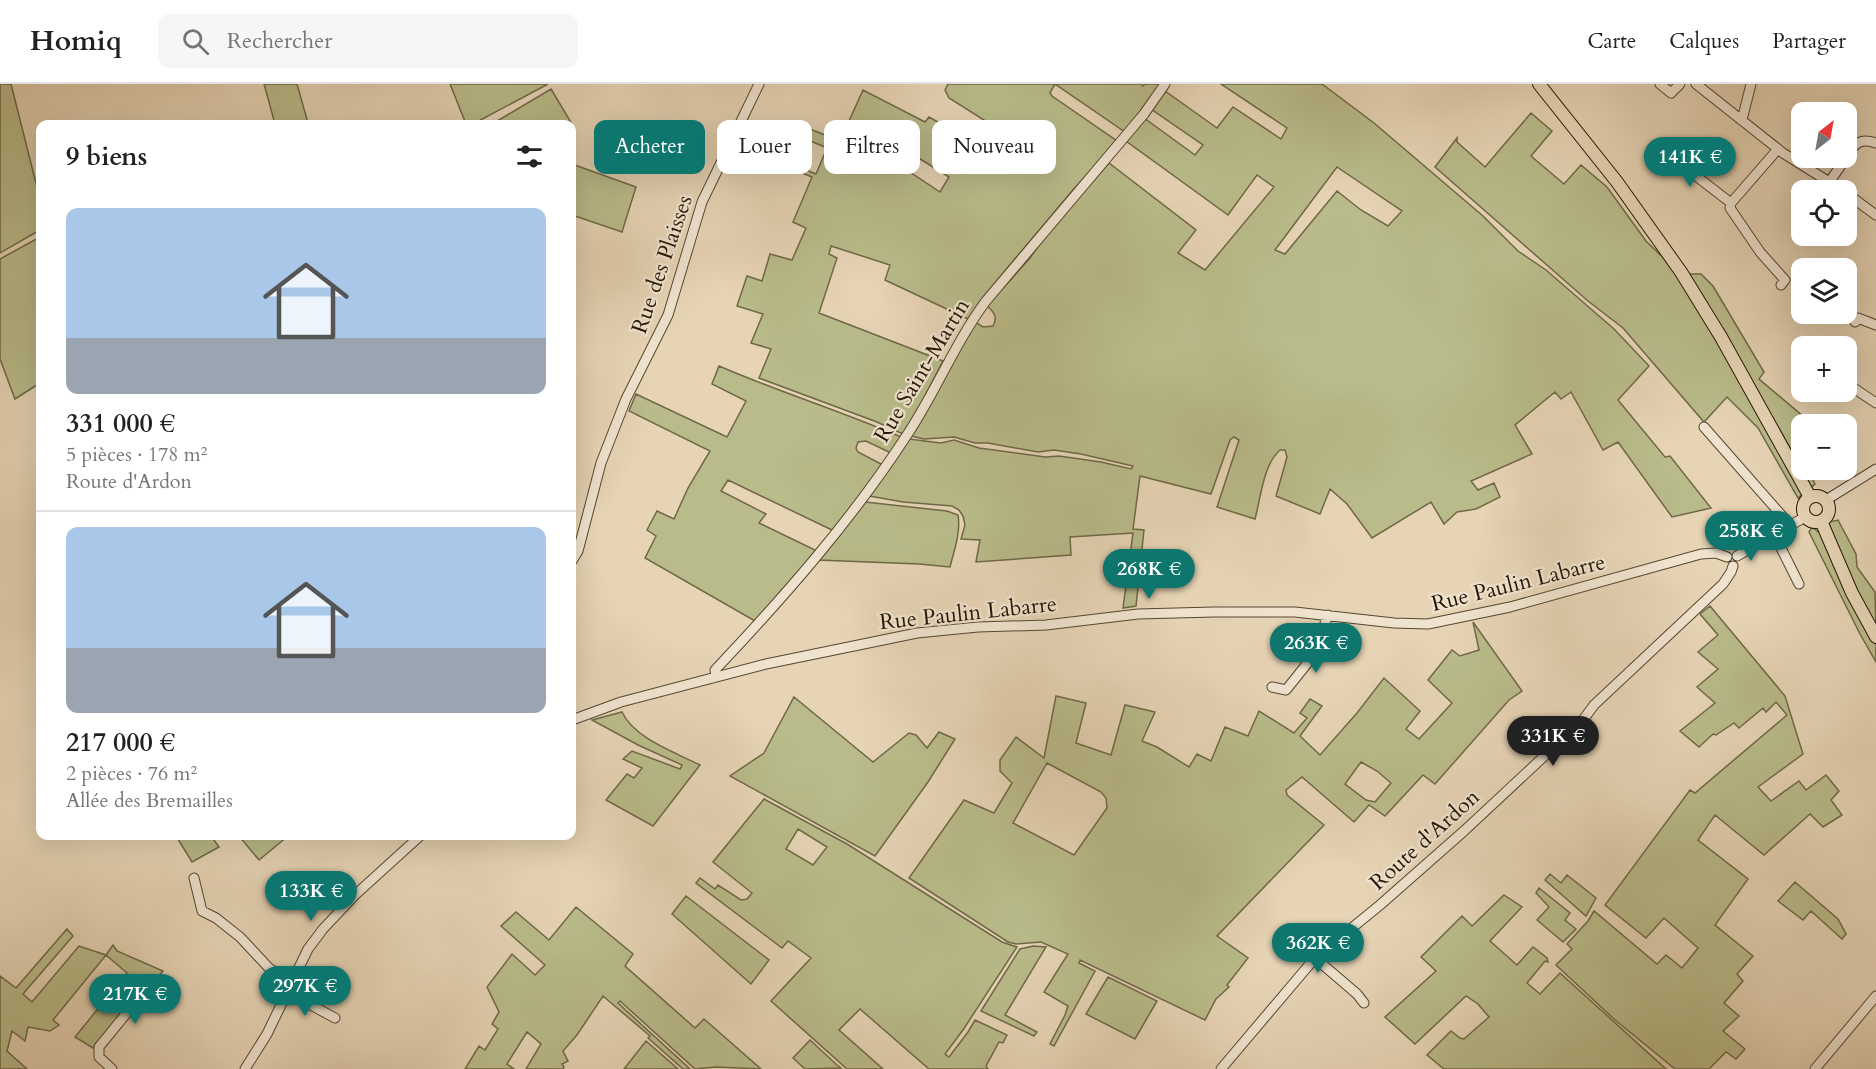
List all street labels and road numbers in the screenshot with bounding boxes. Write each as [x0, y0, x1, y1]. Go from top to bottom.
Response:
street label: Rue des Plaisses [624, 191, 700, 338]
street label: Rue Saint-Martin [867, 292, 977, 448]
street label: Rue Paulin Labarre [1428, 547, 1608, 619]
street label: Rue Paulin Labarre [878, 589, 1058, 637]
street label: Route d'Ardon [1363, 782, 1487, 897]

